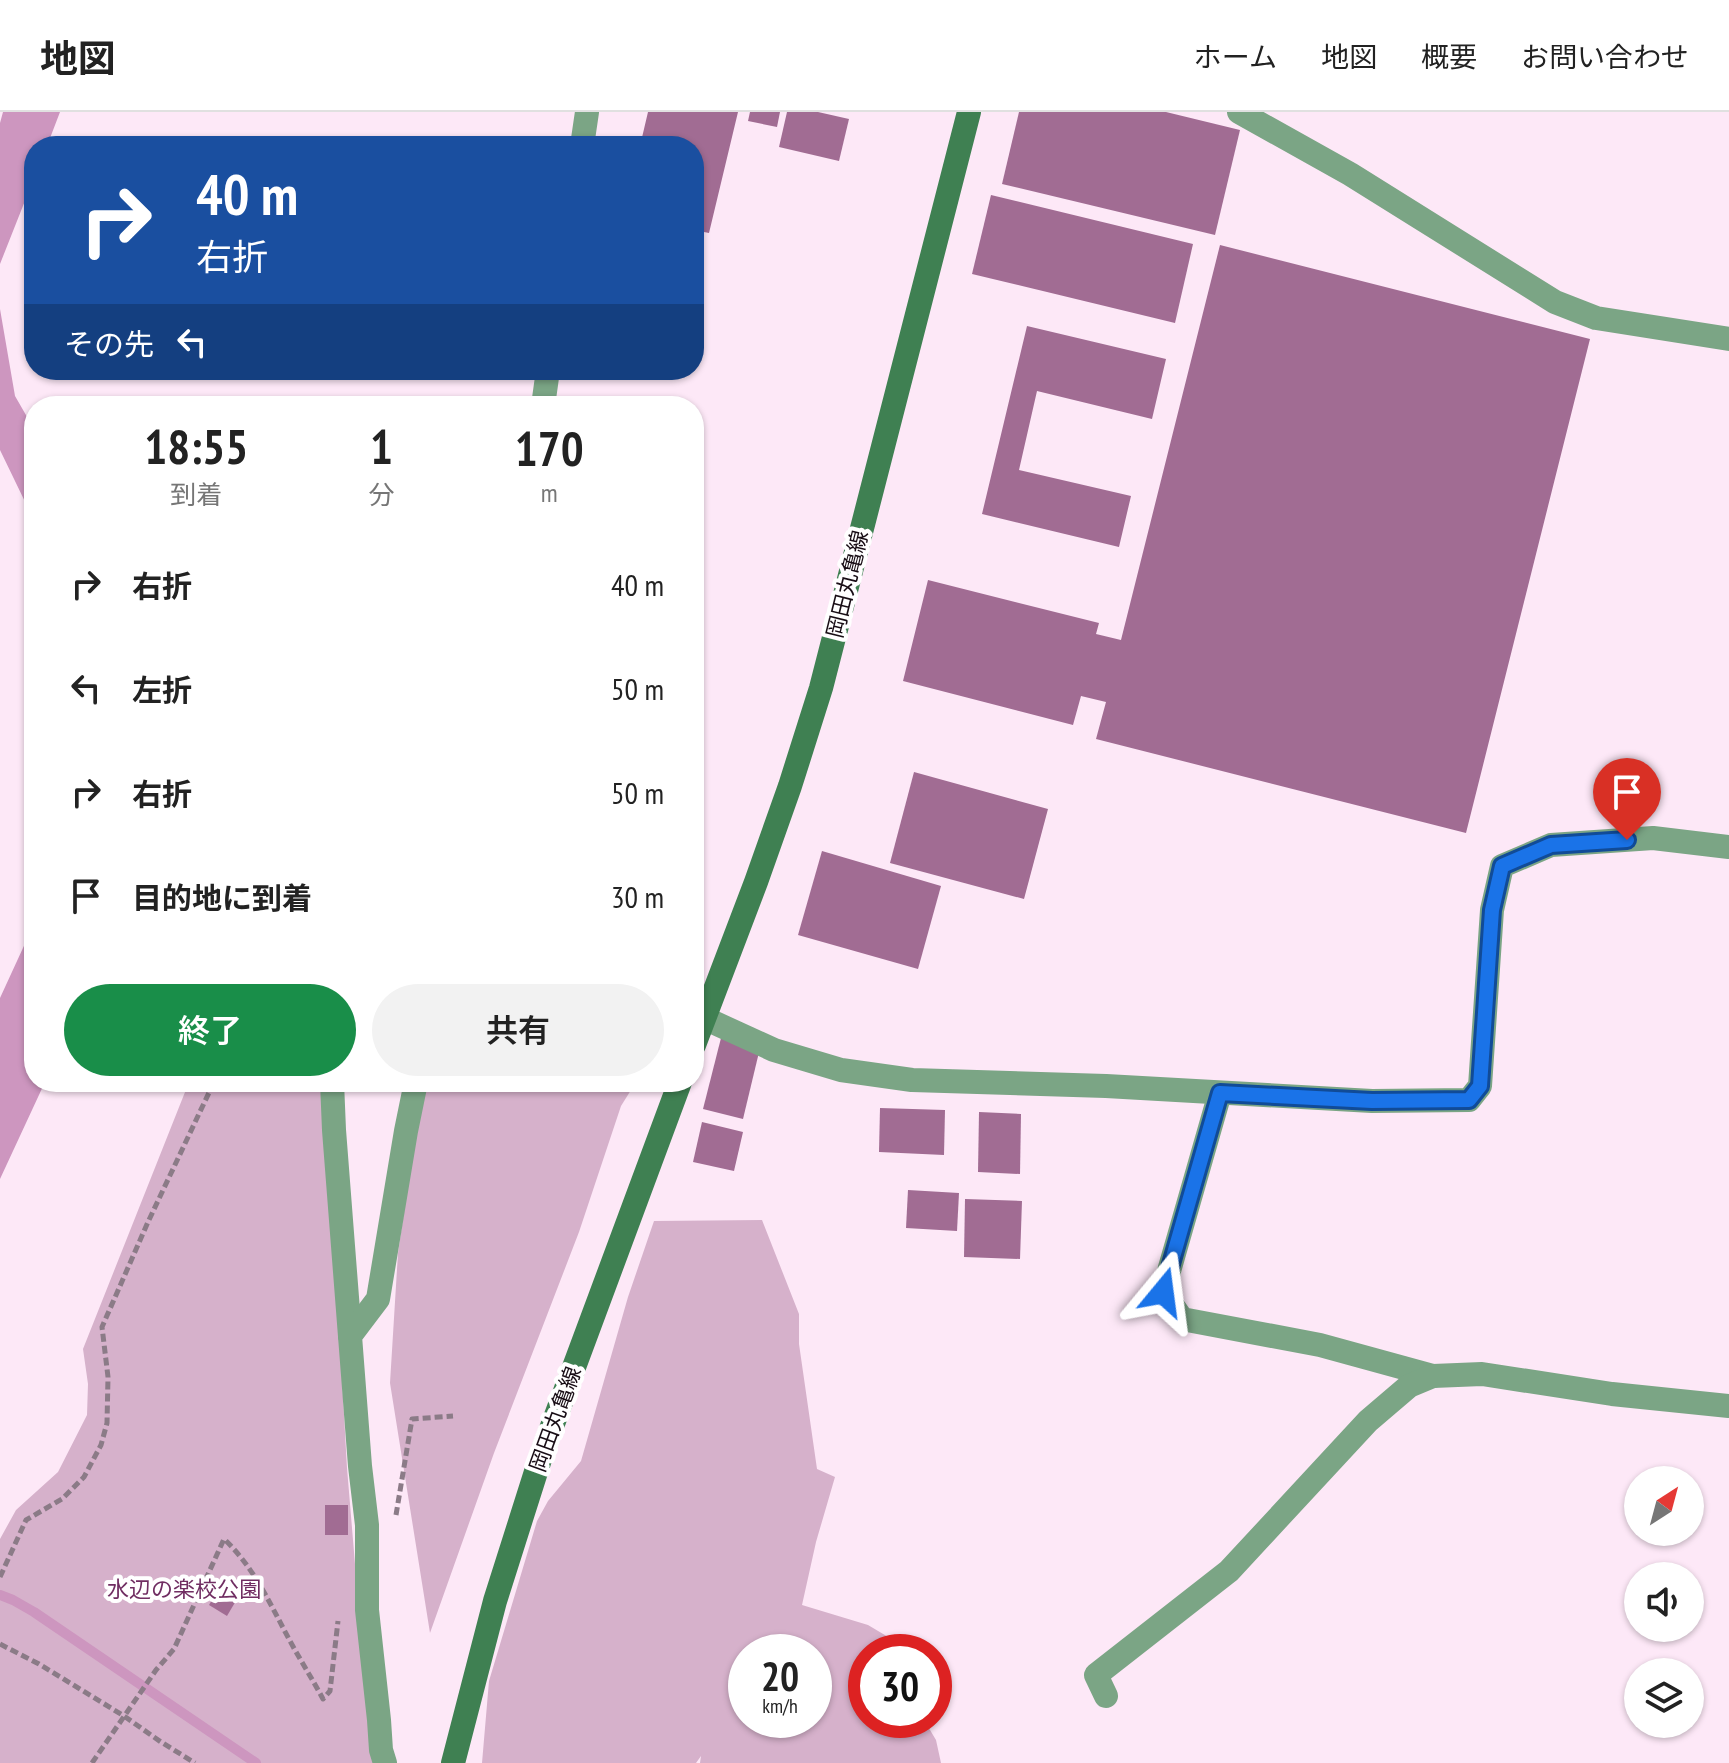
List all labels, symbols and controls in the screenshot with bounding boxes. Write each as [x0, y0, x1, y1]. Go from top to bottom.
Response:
text: 地図 [40, 33, 116, 82]
text: ホーム [1194, 38, 1277, 75]
text: 地図 [1321, 38, 1377, 75]
text: 概要 [1421, 38, 1477, 75]
text: お問い合わせ [1521, 38, 1689, 75]
text: 40 m [196, 158, 298, 230]
icon: right [64, 168, 168, 272]
text: 右折 [196, 233, 268, 280]
icon: left [170, 320, 214, 364]
text: その先 [64, 324, 154, 363]
text: 18:55 [144, 415, 248, 477]
text: 1 [370, 415, 393, 477]
text: 170 [515, 417, 584, 479]
text: m [541, 476, 558, 509]
text: 到着 [170, 478, 222, 511]
text: 分 [368, 478, 395, 511]
street label: 岡田丸亀線 [820, 527, 874, 641]
icon: right [64, 562, 108, 606]
text: 40 m [611, 565, 664, 604]
text: 右折 [132, 566, 192, 605]
icon: left [64, 666, 108, 710]
text: 50 m [611, 669, 664, 708]
text: 左折 [132, 670, 192, 709]
pin [1593, 758, 1661, 840]
icon: right [64, 770, 108, 814]
icon: arrive [1605, 770, 1649, 814]
text: 50 m [611, 773, 664, 812]
text: 右折 [132, 774, 192, 813]
icon: arrive [64, 874, 108, 918]
text: 30 m [611, 877, 664, 916]
text: 目的地に到着 [132, 878, 312, 917]
button: 終了 [64, 984, 356, 1076]
button: 共有 [372, 984, 664, 1076]
position arrow [1121, 1250, 1205, 1334]
street label: 岡田丸亀線 [523, 1363, 587, 1475]
north arrow [1624, 1466, 1704, 1546]
map controls [1624, 1466, 1704, 1738]
button: sound [1624, 1562, 1704, 1642]
park label: 水辺の楽校公園 [107, 1575, 261, 1603]
speed limit sign: 30 [848, 1634, 952, 1738]
text: 20 [761, 1650, 799, 1702]
button: layers [1624, 1658, 1704, 1738]
text: km/h [762, 1693, 798, 1719]

